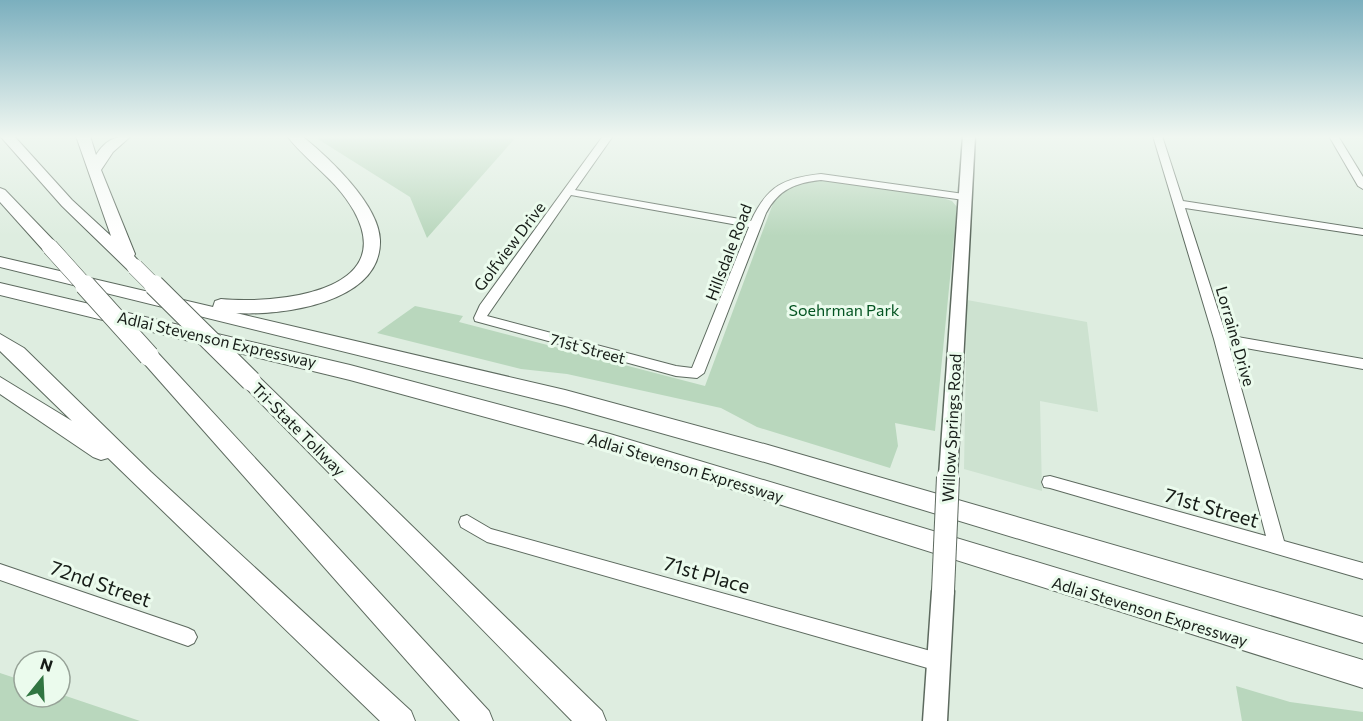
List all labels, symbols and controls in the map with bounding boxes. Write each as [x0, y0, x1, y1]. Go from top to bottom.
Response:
street label: Golfview Drive [469, 198, 549, 294]
street label: Hillsdale Road [701, 201, 755, 303]
street label: Lorraine Drive [1213, 284, 1259, 388]
park label: Soehrman Park [789, 300, 900, 319]
street label: Adlai Stevenson Expressway [116, 307, 318, 371]
street label: 71st Street [548, 329, 628, 367]
street label: Willow Springs Road [938, 353, 964, 503]
street label: Tri-State Tollway [248, 378, 350, 480]
street label: Adlai Stevenson Expressway [586, 428, 786, 506]
street label: 71st Street [1162, 482, 1262, 532]
street label: 71st Place [661, 550, 753, 598]
street label: 72nd Street [47, 555, 155, 611]
street label: Adlai Stevenson Expressway [1050, 572, 1250, 650]
north arrow [12, 649, 72, 709]
text: N [38, 653, 55, 675]

